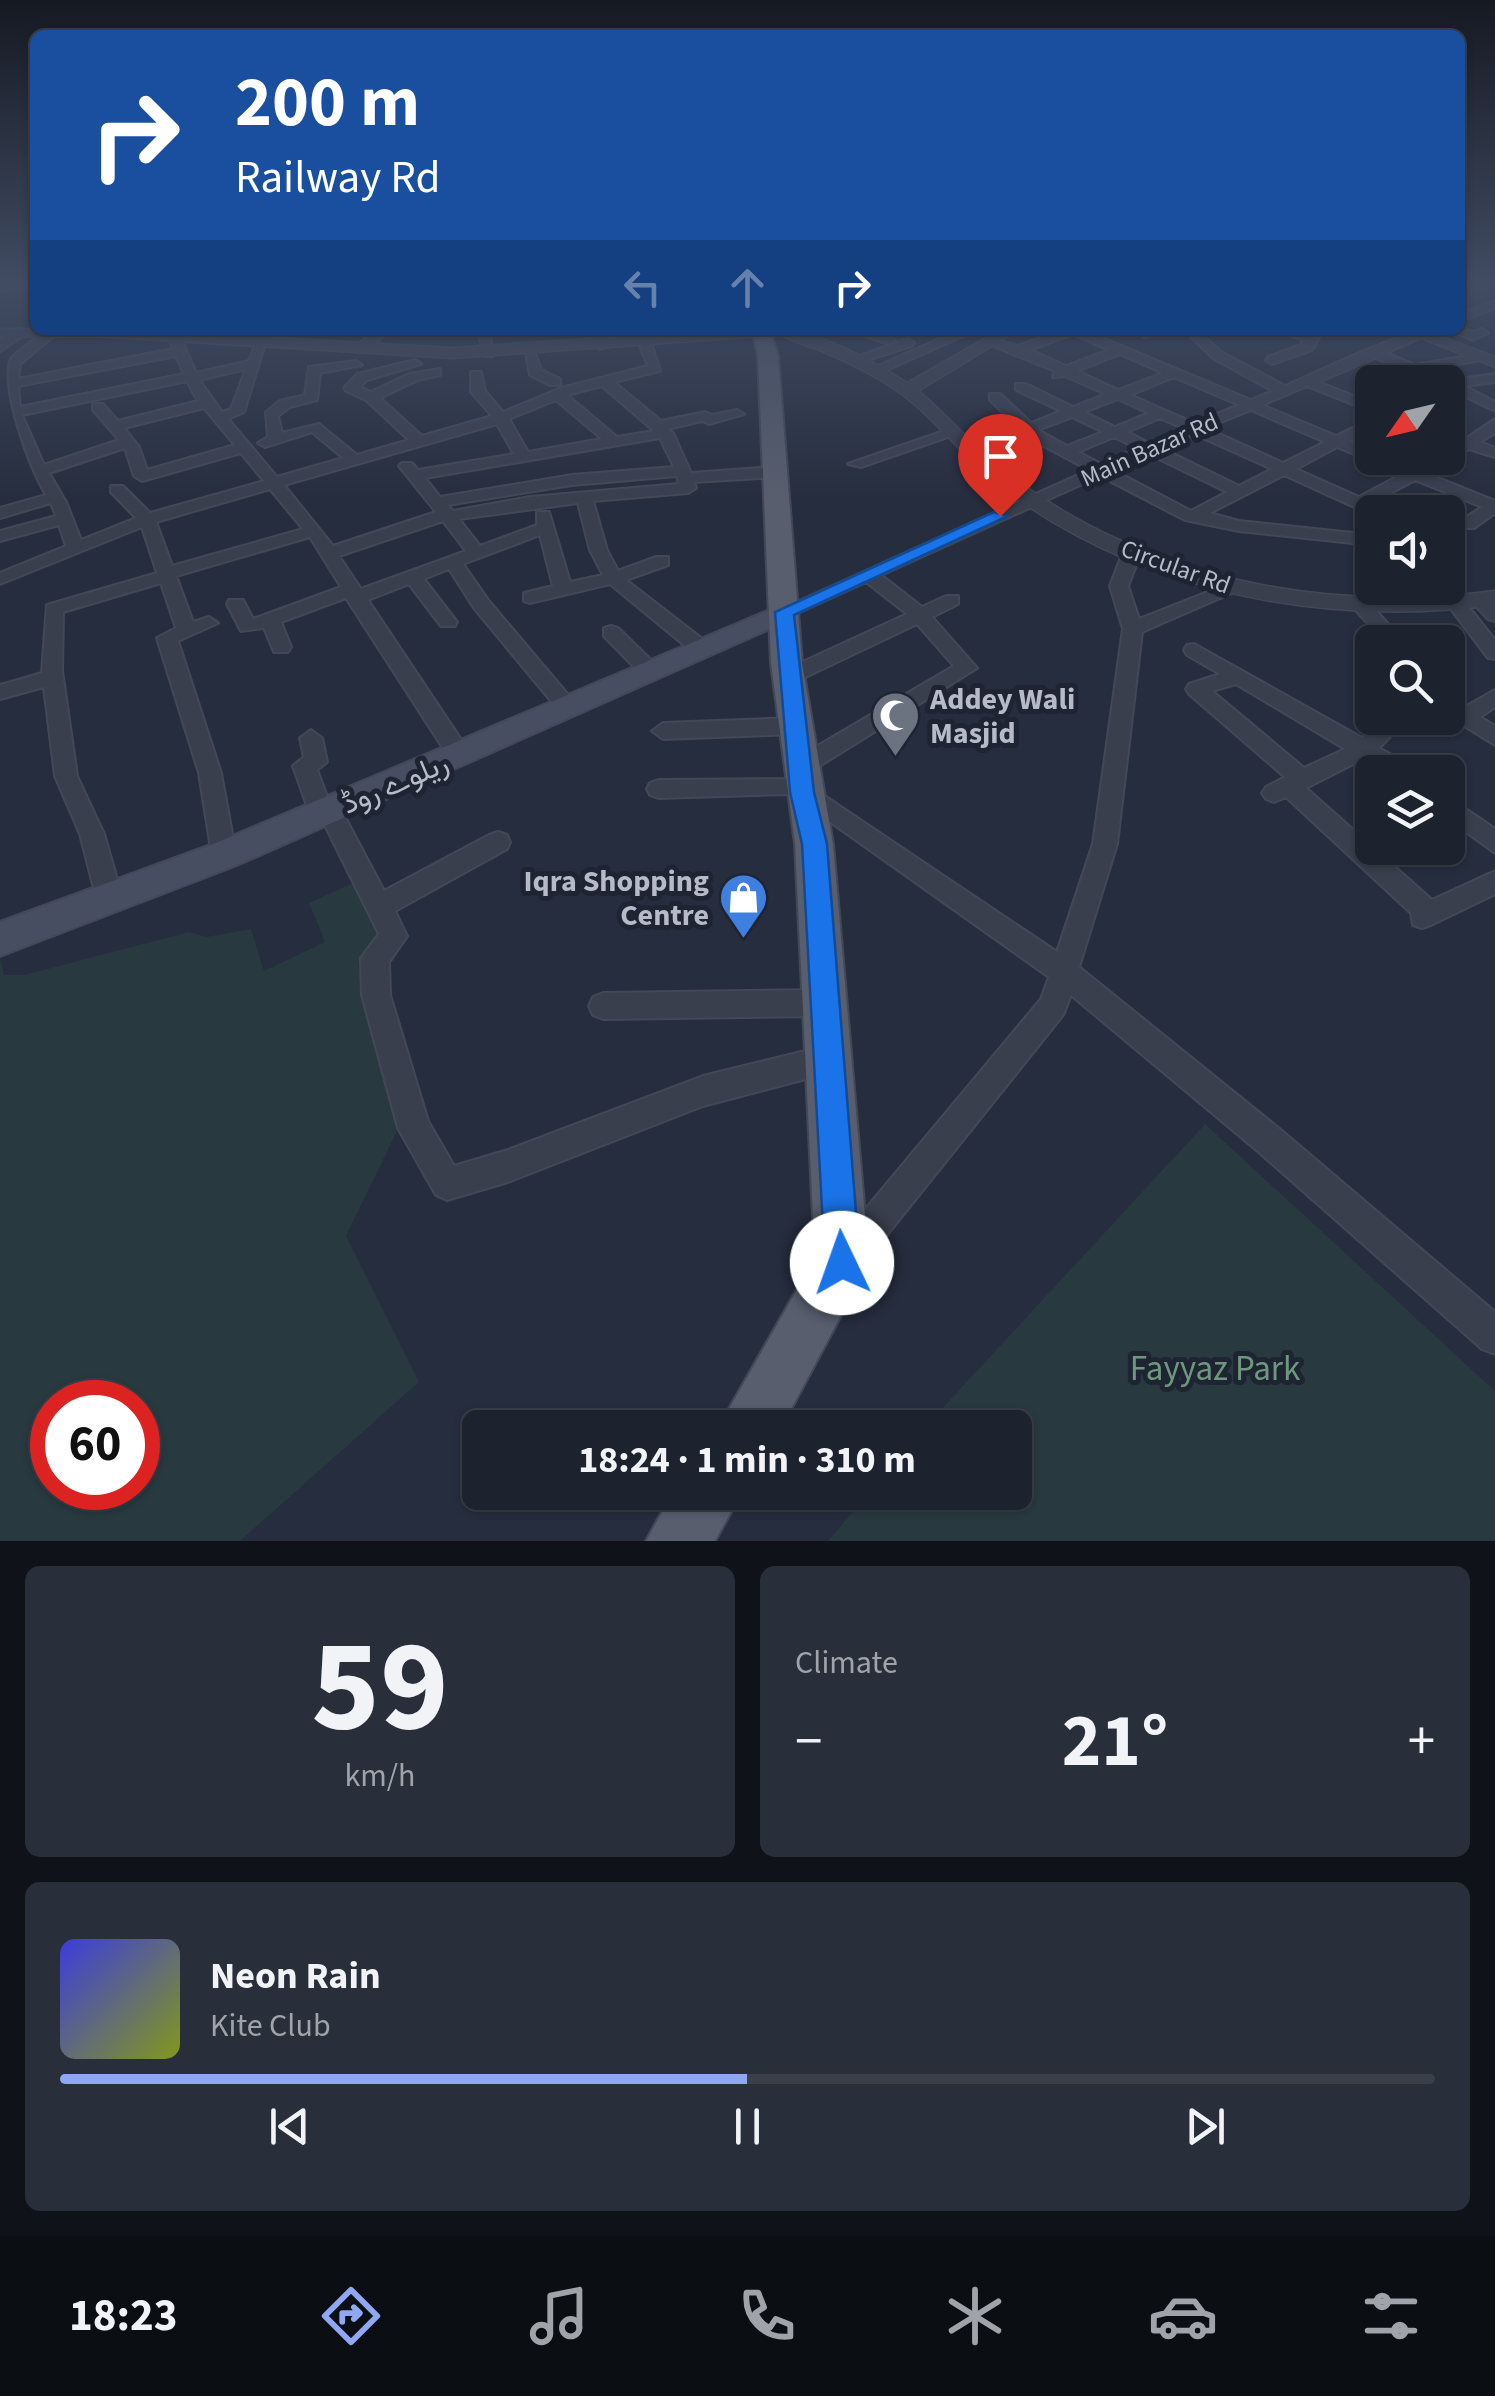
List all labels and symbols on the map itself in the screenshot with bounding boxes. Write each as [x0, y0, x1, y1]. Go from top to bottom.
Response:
north arrow [1355, 365, 1465, 475]
street label: Main Bazar Rd [1075, 404, 1224, 496]
pin [958, 414, 1043, 517]
street label: Circular Rd [1116, 530, 1236, 603]
place label: Addey Wali Masjid [929, 678, 1075, 755]
mosque icon: Addey Wali Masjid [869, 690, 921, 758]
street label: ریلوے روڈ [335, 742, 455, 825]
place label: Iqra Shopping Centre [524, 860, 709, 937]
shop icon: Iqra Shopping Centre [718, 872, 770, 940]
position arrow [790, 1211, 894, 1315]
park label: Fayyaz Park [1130, 1344, 1301, 1394]
speed limit sign: 60 [30, 1380, 160, 1510]

